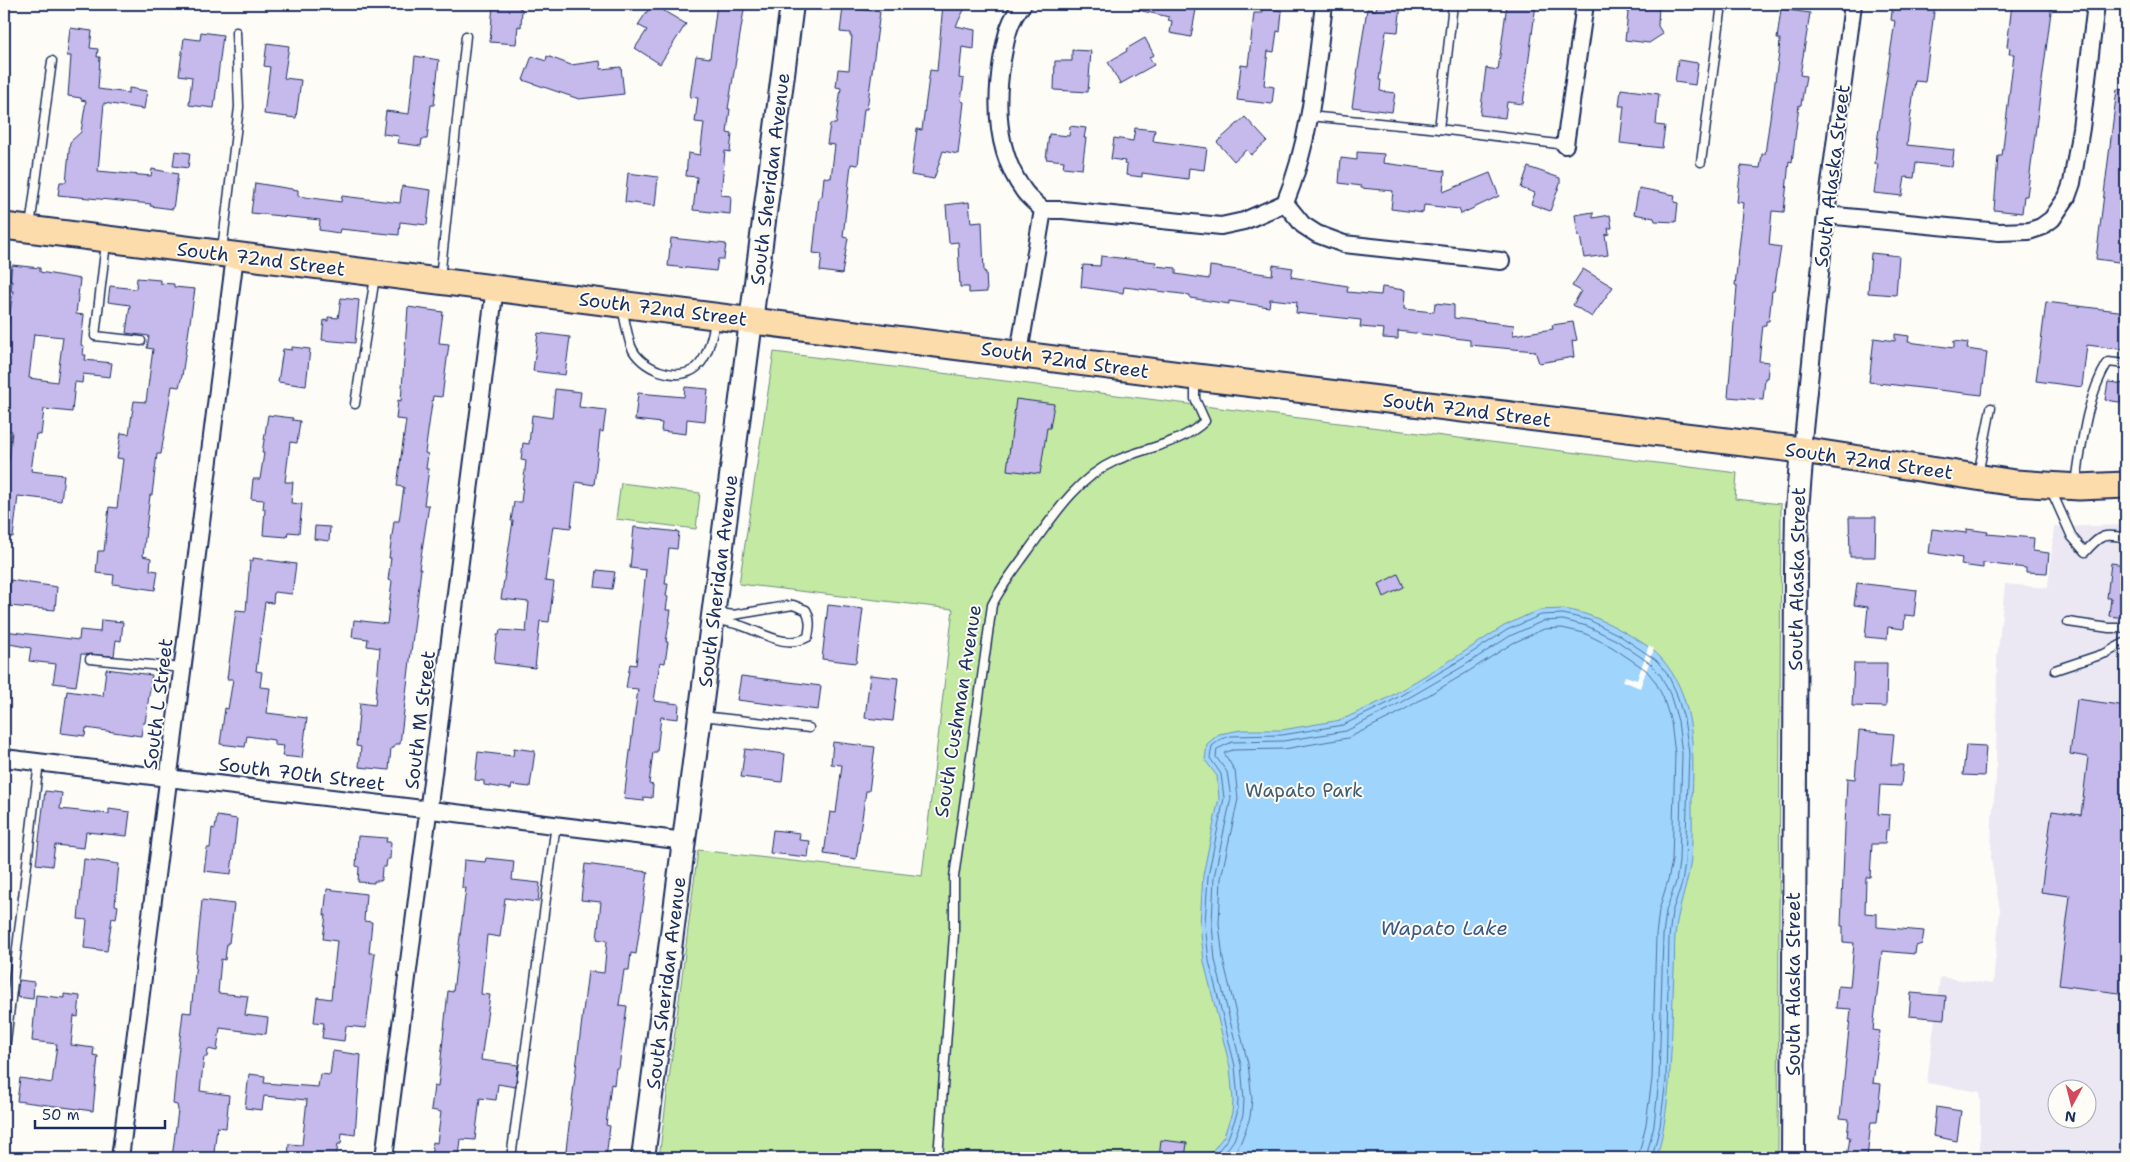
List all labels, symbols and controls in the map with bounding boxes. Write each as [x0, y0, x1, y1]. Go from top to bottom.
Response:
street label: South Sheridan Avenue [745, 71, 795, 287]
street label: South Alaska Street [1808, 83, 1856, 269]
street label: South 72nd Street [175, 236, 347, 282]
street label: South 72nd Street [577, 286, 749, 332]
street label: South 72nd Street [979, 336, 1151, 384]
street label: South 72nd Street [1381, 387, 1553, 433]
street label: South 72nd Street [1783, 437, 1955, 485]
street label: South Sheridan Avenue [693, 473, 743, 689]
street label: South Alaska Street [1783, 487, 1811, 671]
street label: South Cushman Avenue [929, 603, 987, 819]
street label: South L Street [138, 637, 178, 771]
street label: South M Street [399, 649, 441, 791]
street label: South 70th Street [217, 751, 387, 797]
park label: Wapato Park [1245, 778, 1363, 803]
street label: South Sheridan Avenue [641, 875, 691, 1091]
street label: South Alaska Street [1781, 892, 1806, 1076]
water label: Wapato Lake [1380, 915, 1508, 941]
north arrow [2048, 1080, 2098, 1130]
scale bar [35, 1097, 165, 1129]
text: 50 m [42, 1105, 80, 1125]
text: N [2064, 1107, 2077, 1127]

